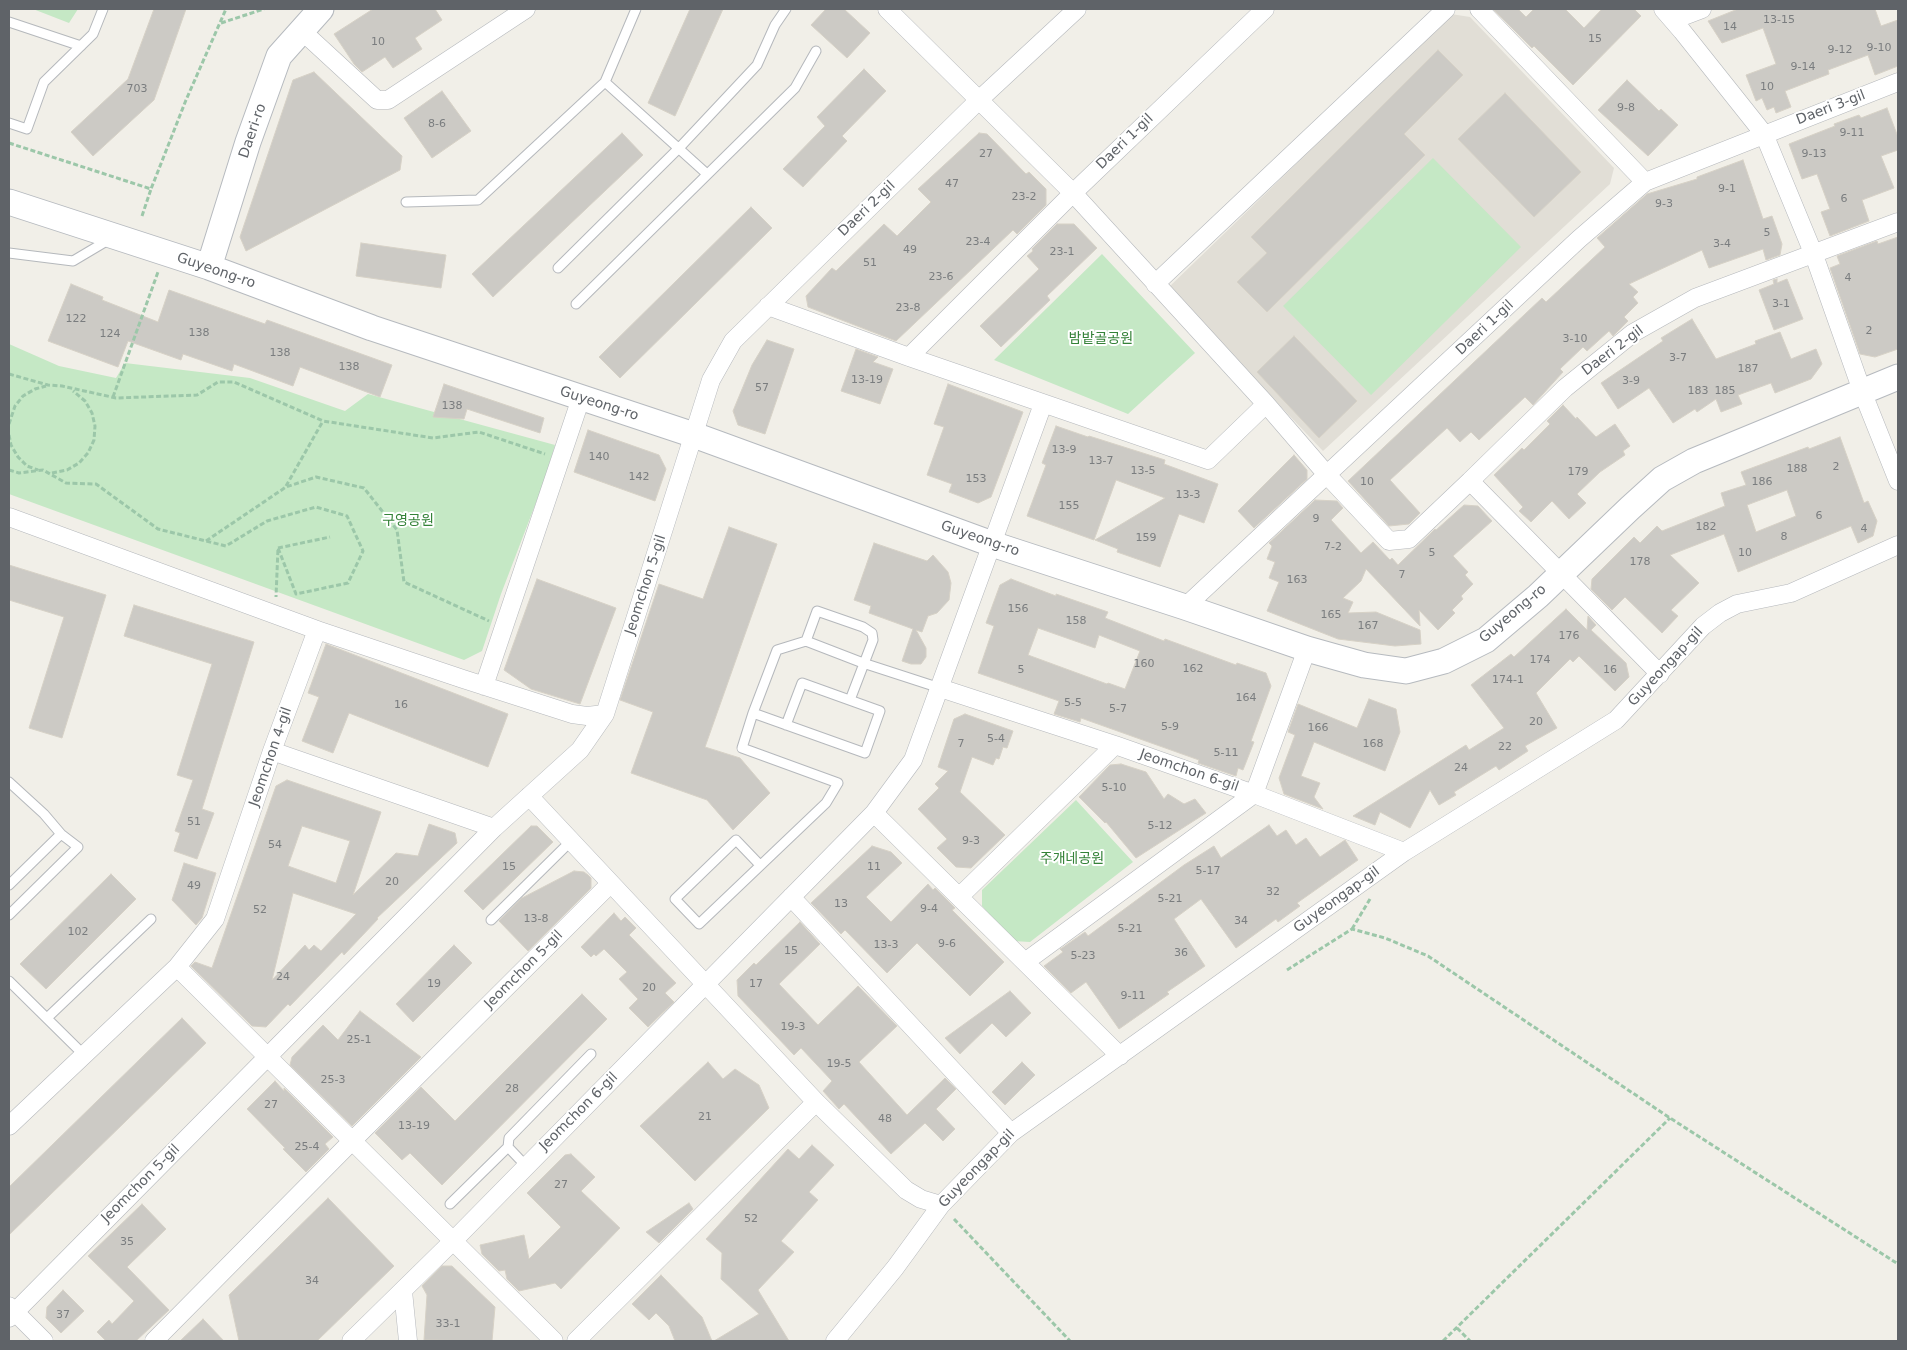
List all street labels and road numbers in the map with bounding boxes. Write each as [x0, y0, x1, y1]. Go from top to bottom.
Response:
street label: Daeri 3-gil [1794, 87, 1868, 129]
street label: Daeri-ro [236, 101, 270, 161]
street label: Daeri 1-gil [1093, 111, 1157, 173]
street label: Daeri 2-gil [835, 178, 899, 240]
street label: Guyeong-ro [174, 250, 258, 292]
street label: Daeri 1-gil [1453, 297, 1517, 359]
street label: Daeri 2-gil [1579, 322, 1647, 380]
street label: Guyeong-ro [557, 383, 641, 425]
street label: Guyeong-ro [938, 518, 1022, 560]
street label: Jeomchon 5-gil [622, 533, 670, 637]
street label: Guyeong-ro [1476, 581, 1550, 647]
street label: Guyeongap-gil [1625, 624, 1707, 710]
street label: Jeomchon 4-gil [246, 705, 296, 809]
street label: Jeomchon 6-gil [1137, 746, 1241, 796]
street label: Guyeongap-gil [1291, 863, 1383, 937]
street label: Jeomchon 5-gil [481, 927, 567, 1013]
street label: Jeomchon 6-gil [536, 1069, 622, 1155]
street label: Guyeongap-gil [935, 1126, 1019, 1212]
street label: Jeomchon 5-gil [98, 1141, 184, 1227]

